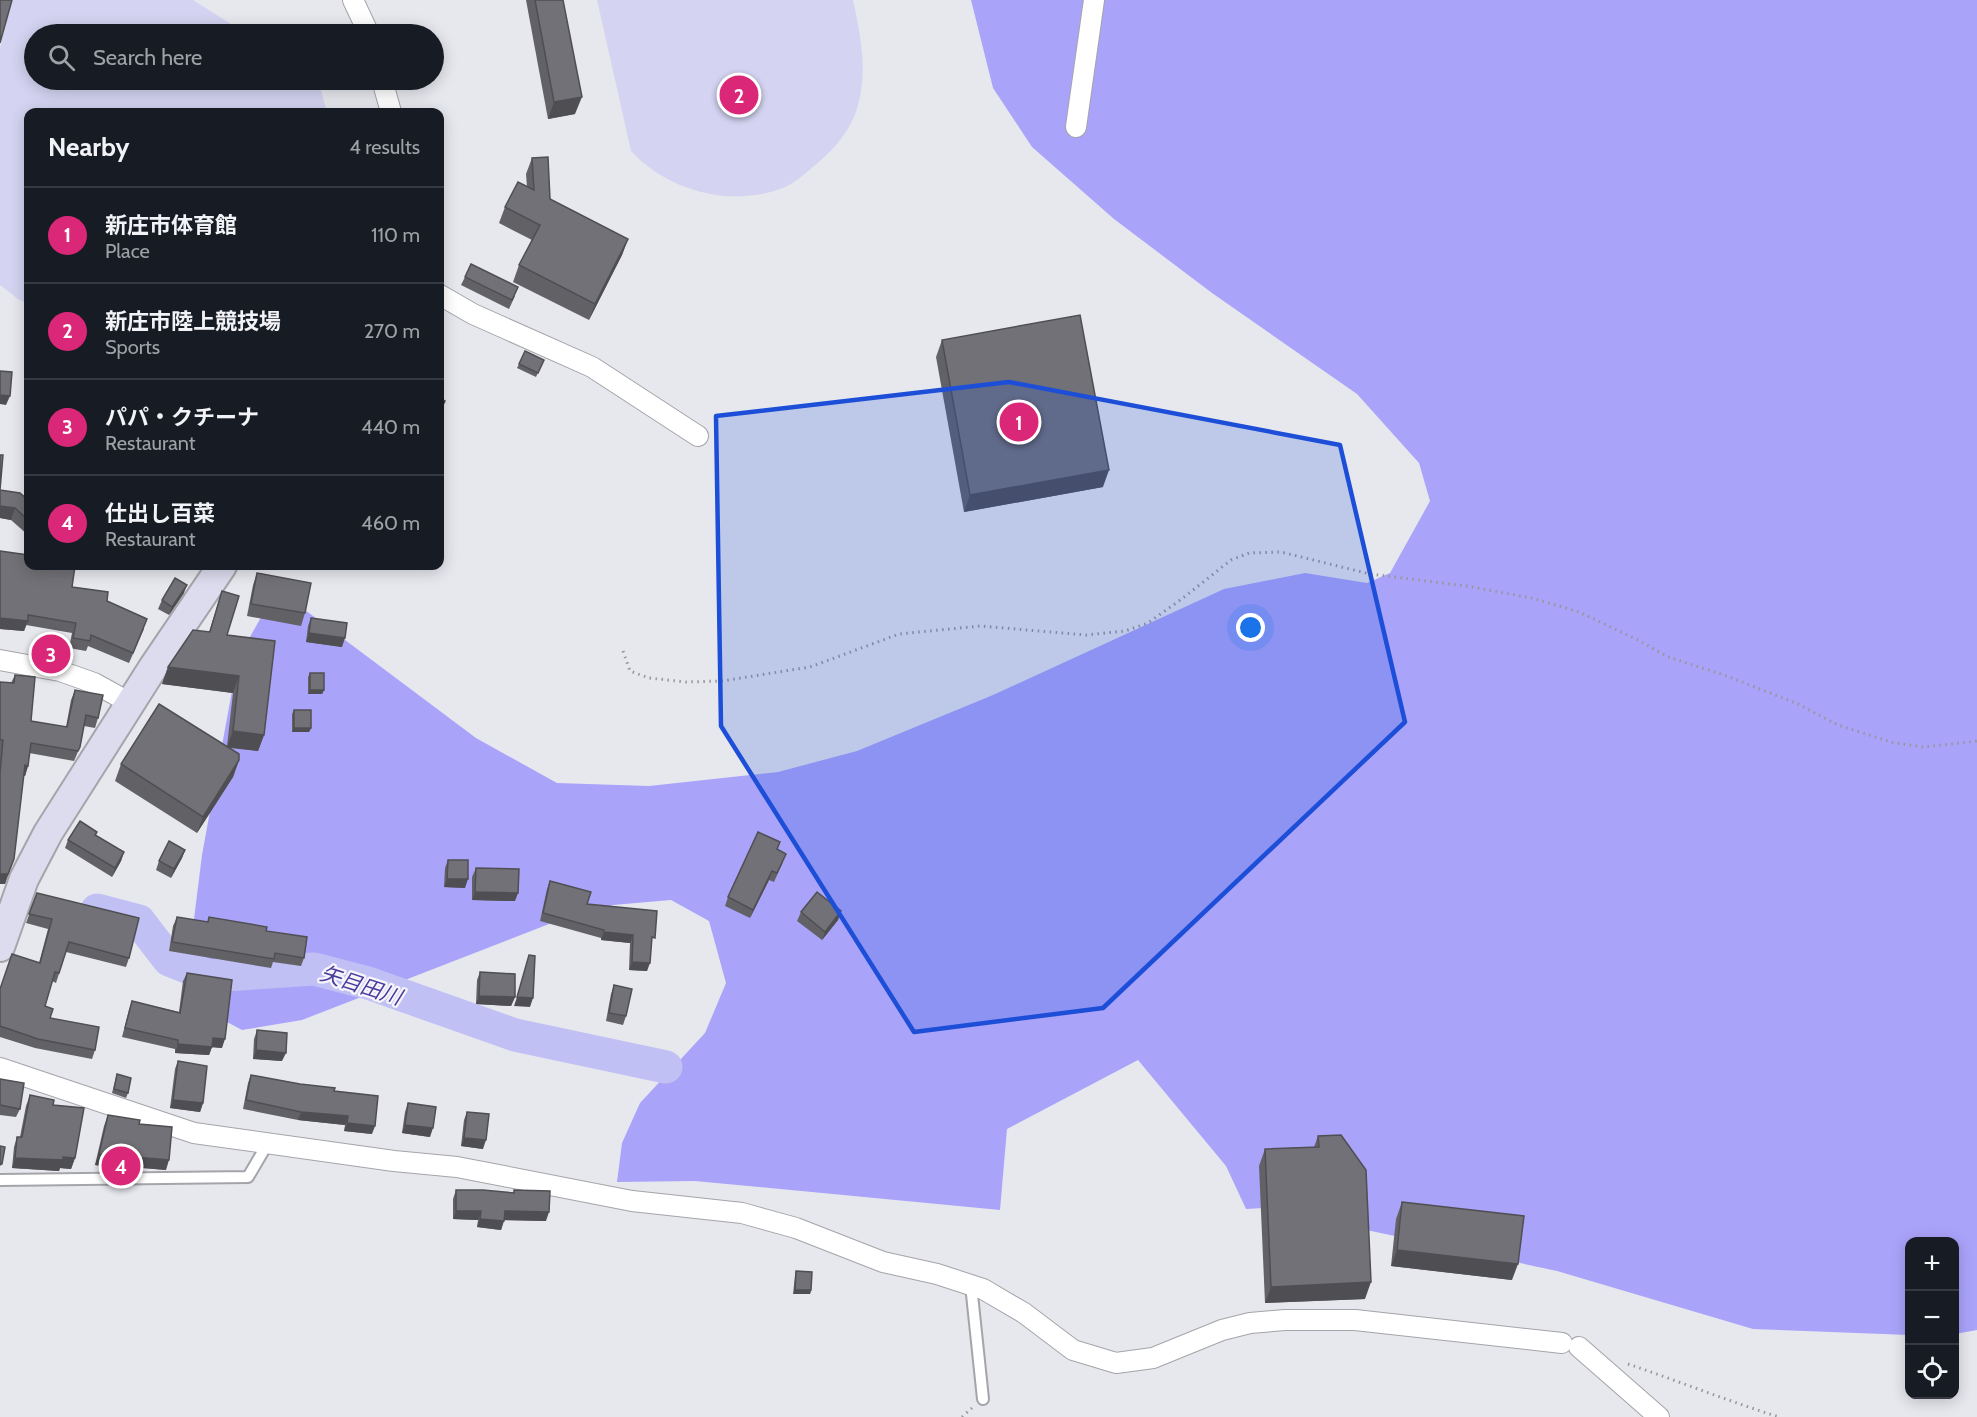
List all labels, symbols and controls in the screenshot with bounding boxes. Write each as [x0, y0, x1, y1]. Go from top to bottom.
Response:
search box [24, 24, 444, 90]
icon: search [45, 41, 78, 74]
text: Search here [93, 44, 202, 71]
pin: 2 [720, 72, 758, 118]
text: Nearby [48, 131, 129, 163]
text: 4 results [349, 135, 420, 159]
text: 新庄市体育館 [105, 212, 237, 239]
text: 1 [64, 223, 71, 247]
text: 110 m [371, 223, 420, 247]
text: Place [105, 239, 150, 263]
text: 新庄市陸上競技場 [105, 308, 281, 335]
text: 2 [62, 319, 73, 343]
text: 270 m [364, 319, 420, 343]
text: Sports [105, 335, 160, 359]
pin: 1 [1000, 400, 1038, 444]
text: パパ・クチーナ [105, 404, 259, 431]
text: 3 [62, 415, 73, 439]
text: 440 m [361, 415, 420, 439]
text: Restaurant [105, 431, 196, 455]
text: 仕出し百菜 [105, 500, 215, 527]
text: 4 [61, 511, 74, 535]
text: 460 m [361, 511, 420, 535]
text: Restaurant [105, 527, 196, 551]
your location [1236, 613, 1265, 642]
pin: 3 [32, 632, 70, 676]
water label: 矢目田川 [317, 960, 407, 1010]
pin: 4 [102, 1144, 140, 1188]
map controls [1905, 1237, 1959, 1399]
button: + [1905, 1237, 1959, 1291]
button: − [1905, 1291, 1959, 1345]
button: locate [1905, 1345, 1959, 1399]

